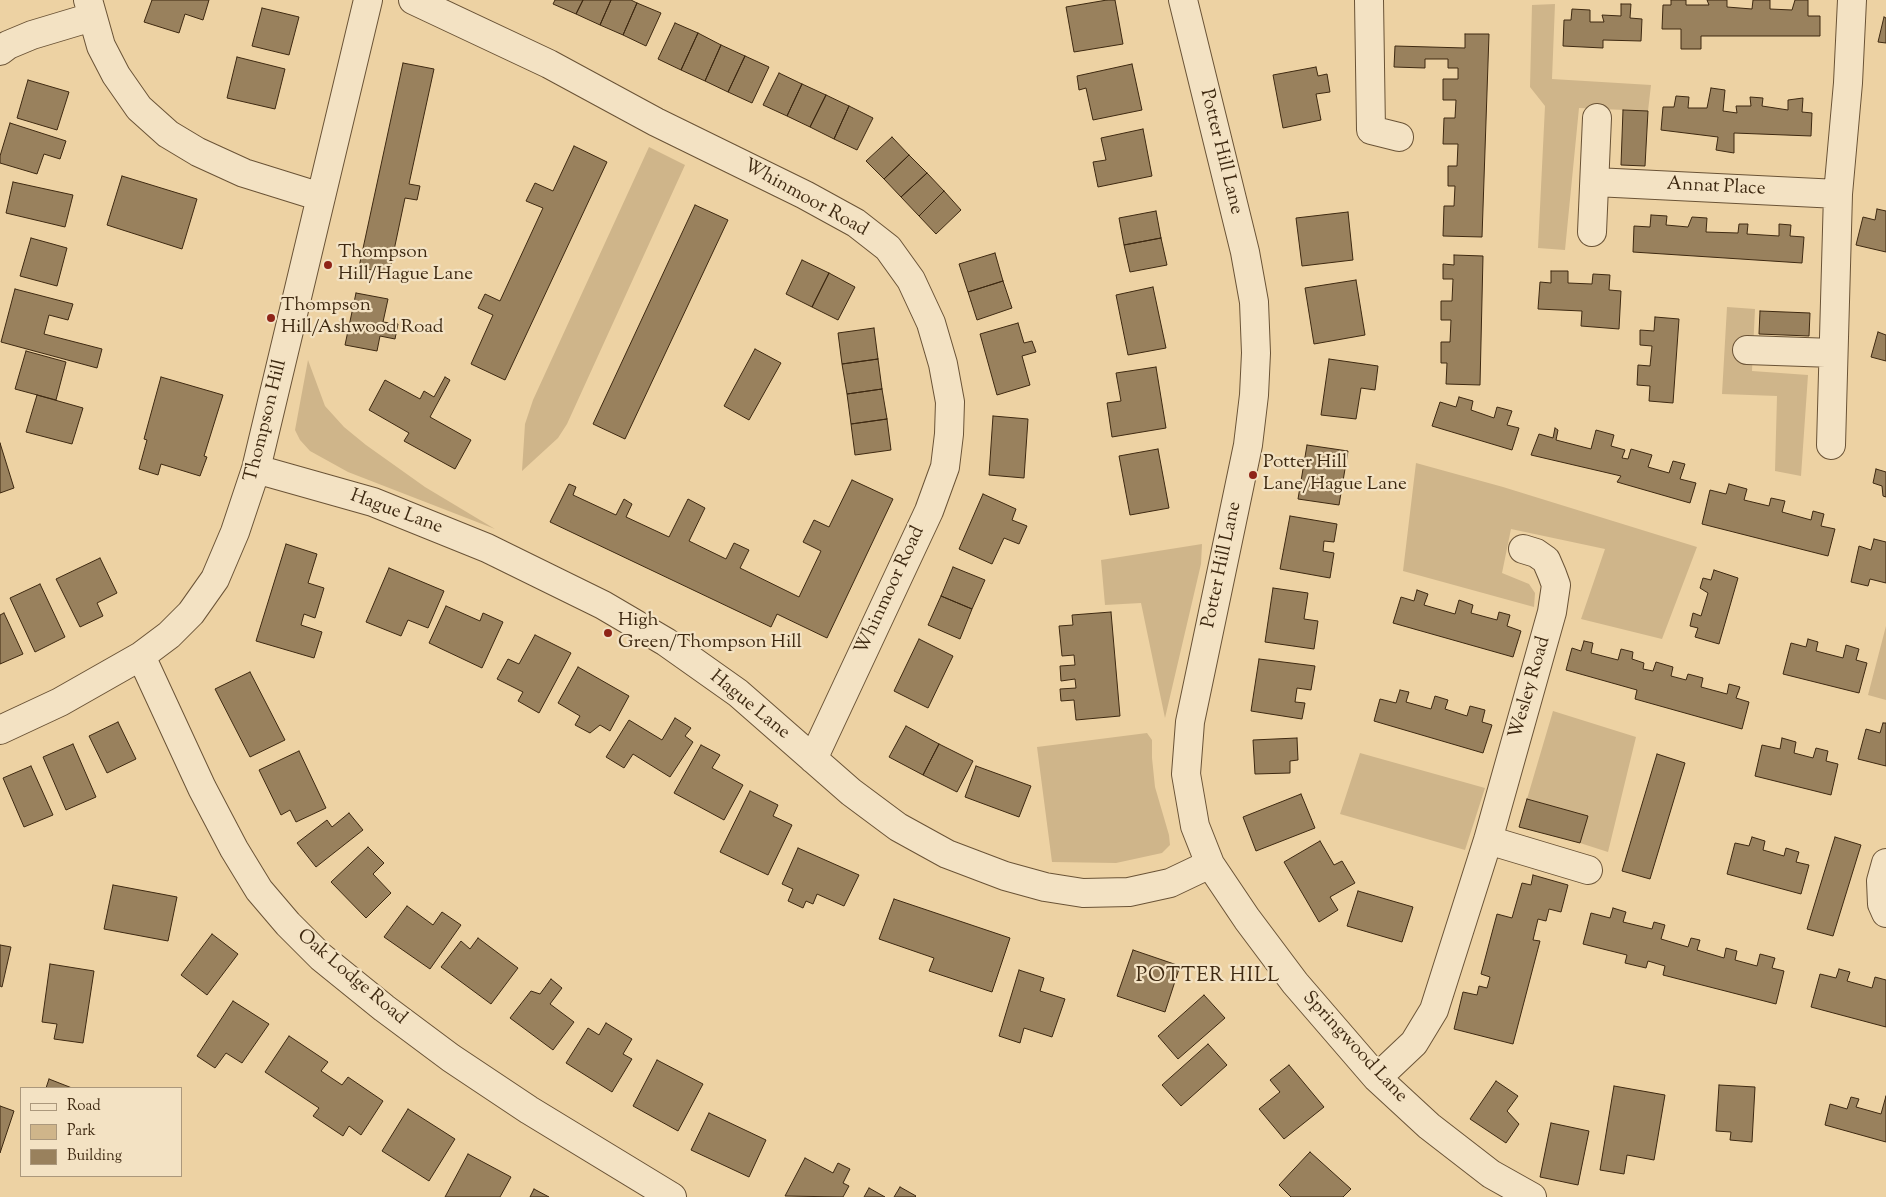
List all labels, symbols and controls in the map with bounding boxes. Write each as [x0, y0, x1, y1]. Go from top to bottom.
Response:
street label: Potter Hill Lane [1193, 87, 1247, 217]
street label: Whinmoor Road [739, 155, 871, 243]
street label: Annat Place [1666, 174, 1766, 202]
place label: Thompson Hill/Hague Lane [338, 243, 473, 287]
marker: Thompson Hill/Hague Lane [322, 259, 334, 271]
place label: Thompson Hill/Ashwood Road [281, 296, 444, 340]
marker: Thompson Hill/Ashwood Road [265, 312, 277, 324]
street label: Thompson Hill [241, 358, 293, 484]
place label: Potter Hill Lane/Hague Lane [1263, 453, 1407, 497]
marker: Potter Hill Lane/Hague Lane [1247, 469, 1259, 481]
street label: Hague Lane [347, 486, 445, 540]
street label: Potter Hill Lane [1199, 500, 1247, 630]
street label: Whinmoor Road [851, 523, 931, 659]
place label: High Green/Thompson Hill [618, 611, 802, 655]
marker: High Green/Thompson Hill [602, 627, 614, 639]
street label: Wesley Road [1506, 634, 1556, 742]
street label: Hague Lane [704, 667, 794, 745]
street label: Oak Lodge Road [291, 925, 411, 1031]
district label: POTTER HILL [1134, 966, 1282, 990]
street label: Springwood Lane [1297, 988, 1411, 1108]
legend [20, 1087, 182, 1177]
text: Road [67, 1096, 101, 1117]
text: Park [67, 1121, 96, 1142]
text: Building [67, 1146, 122, 1167]

